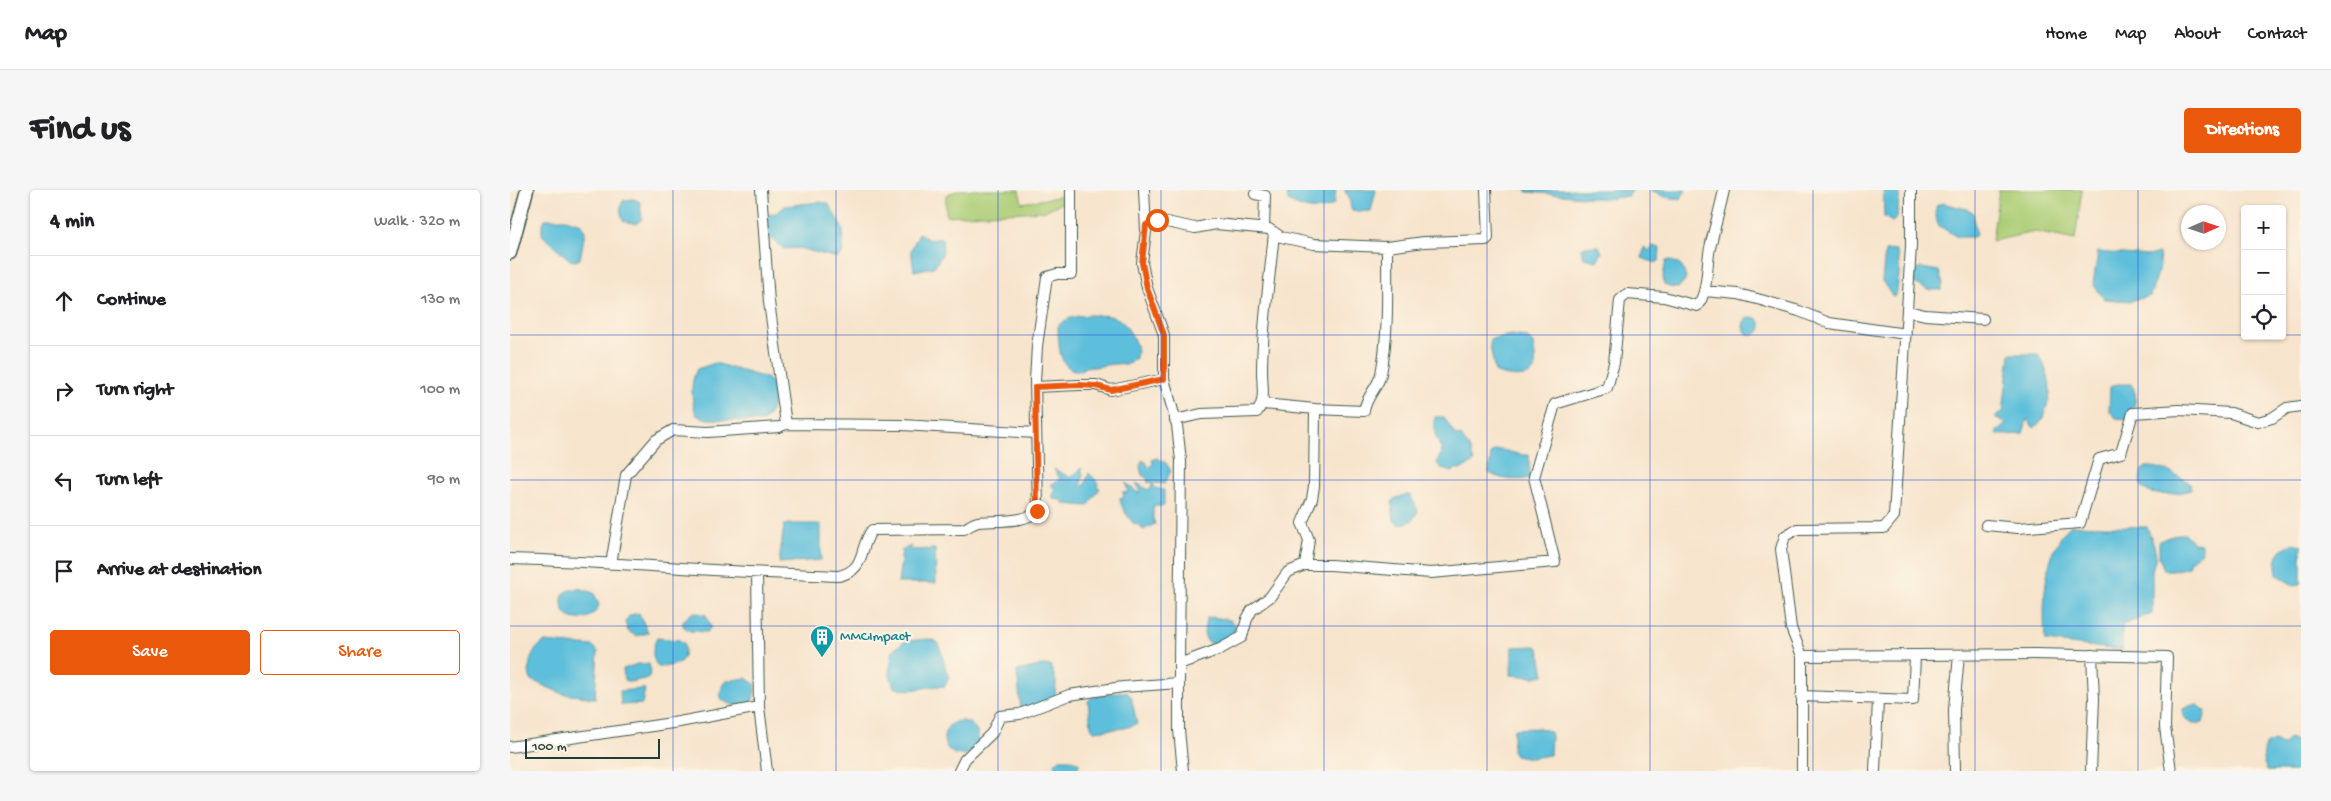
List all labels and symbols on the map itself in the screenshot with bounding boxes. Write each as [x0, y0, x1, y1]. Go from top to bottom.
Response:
north arrow [2181, 205, 2226, 250]
route start [1146, 209, 1169, 232]
route end [1026, 500, 1049, 523]
building icon: MMCImpact [809, 624, 835, 658]
place label: MMCImpact [840, 628, 912, 646]
scale bar [525, 736, 660, 759]

